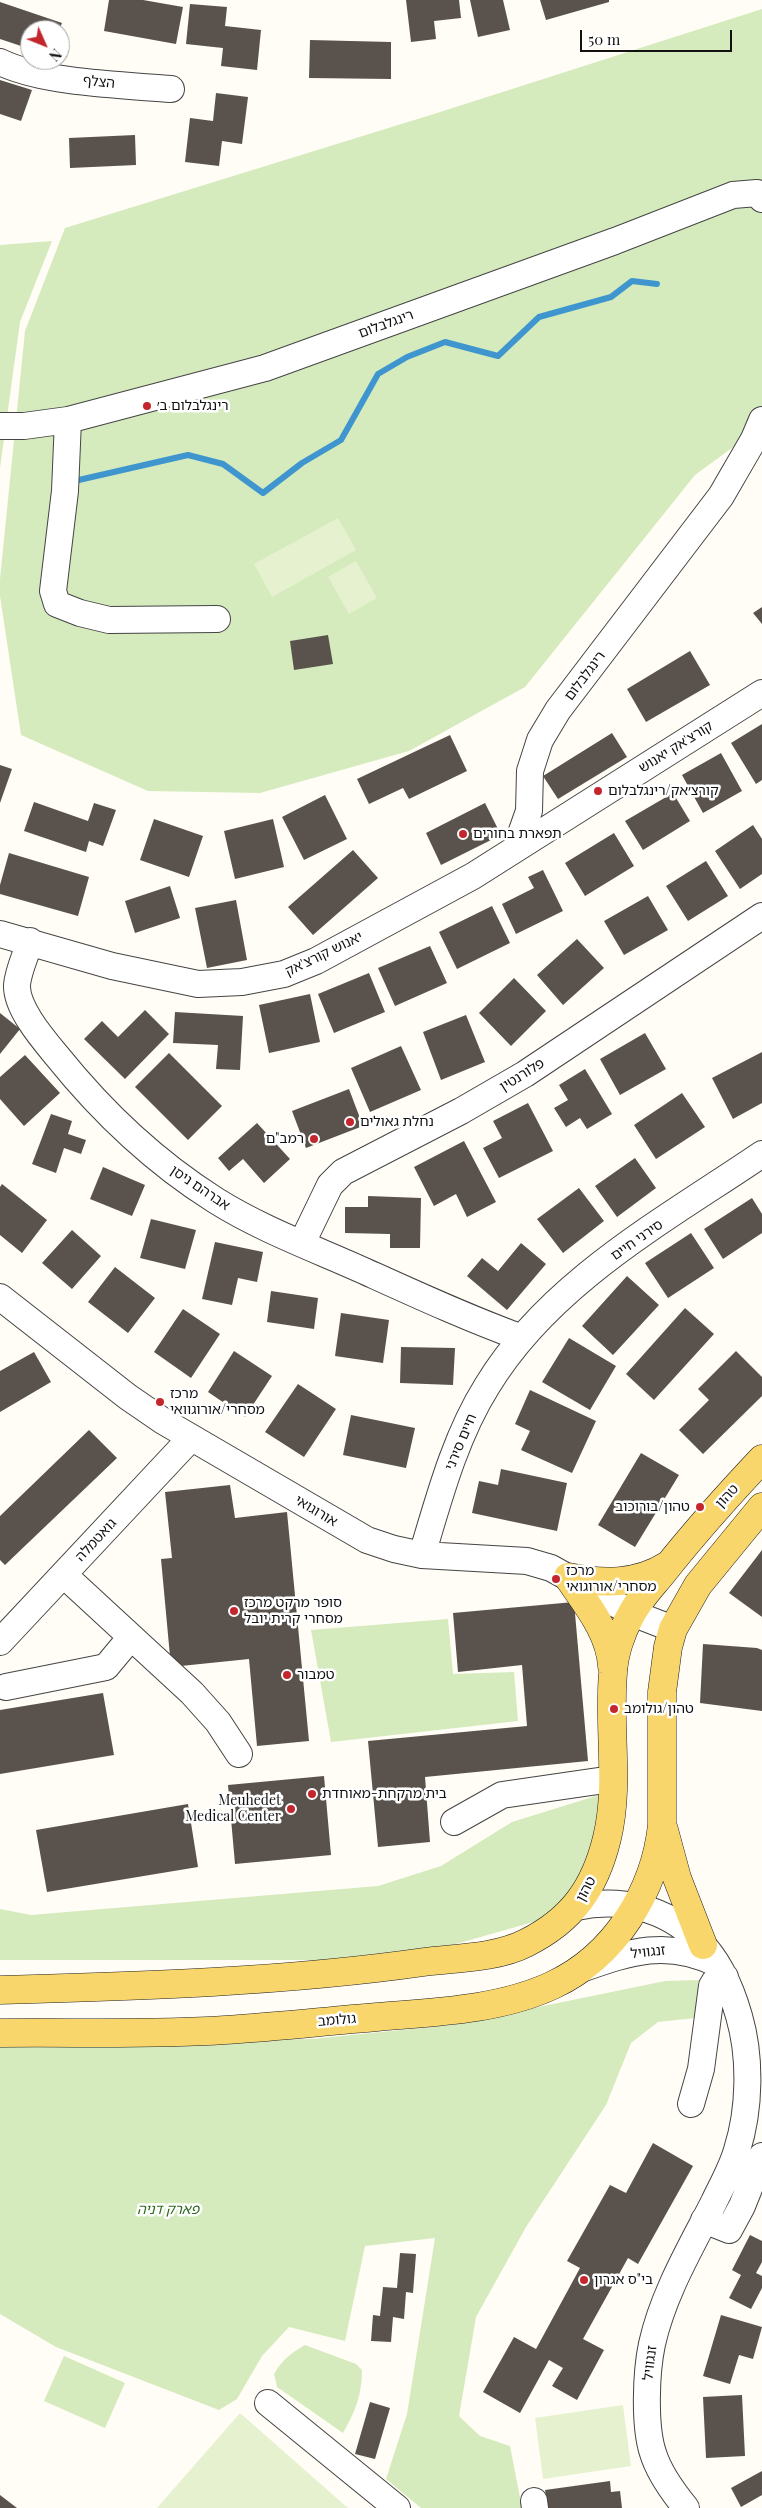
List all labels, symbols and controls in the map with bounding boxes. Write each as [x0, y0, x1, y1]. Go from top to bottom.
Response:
north arrow [20, 20, 70, 70]
scale bar [582, 20, 734, 52]
text: 50 m [588, 29, 620, 49]
text: N [45, 45, 66, 65]
street label: הצלף [82, 72, 116, 92]
street label: רינגלבלום [356, 306, 416, 342]
place label: רינגלבלום ב׳ [157, 398, 229, 414]
marker: רינגלבלום ב׳ [141, 400, 153, 412]
street label: רינגלבלום [561, 648, 609, 704]
street label: קורצ'אק יאנוש [636, 718, 716, 776]
place label: קורצ׳אק/רינגלבלום [608, 783, 719, 799]
marker: קורצ׳אק/רינגלבלום [592, 785, 604, 797]
place label: תפארת בחורים [473, 826, 562, 842]
marker: תפארת בחורים [457, 828, 469, 840]
street label: יאנוש קורצ'אק [282, 928, 366, 980]
street label: פלורנטין [496, 1055, 548, 1095]
place label: נחלת גאולים [360, 1114, 434, 1130]
marker: נחלת גאולים [344, 1116, 356, 1128]
place label: רמב"ם [266, 1131, 304, 1147]
marker: רמב"ם [308, 1133, 320, 1145]
street label: אברהם ניסן [167, 1162, 233, 1214]
street label: סירני חיים [608, 1216, 666, 1264]
place label: מרכז מסחרי/אורוגוואי [170, 1386, 265, 1418]
marker: מרכז מסחרי/אורוגוואי [154, 1396, 166, 1408]
street label: חיים סירני [442, 1411, 480, 1473]
street label: טהון [712, 1481, 742, 1511]
street label: אורוגואי [292, 1492, 340, 1530]
place label: טהון/בורוכוב [615, 1499, 690, 1515]
marker: טהון/בורוכוב [694, 1501, 706, 1513]
street label: גואטמלה [72, 1515, 120, 1565]
place label: מרכז מסחרי/אורוגואי [566, 1563, 656, 1595]
marker: מרכז מסחרי/אורוגואי [550, 1573, 562, 1585]
place label: סופר מרקט מרכז מסחרי קרית יובל [244, 1595, 343, 1628]
marker: סופר מרקט מרכז מסחרי קרית יובל [228, 1605, 240, 1617]
place label: טמבור [297, 1667, 335, 1683]
marker: טמבור [281, 1669, 293, 1681]
place label: טהון/גולומב [624, 1701, 694, 1717]
marker: טהון/גולומב [608, 1703, 620, 1715]
place label: בית מרקחת-מאוחדת [322, 1786, 447, 1802]
marker: בית מרקחת-מאוחדת [306, 1788, 318, 1800]
place label: Meuhedet Medical Center [185, 1793, 281, 1825]
marker: Meuhedet Medical Center [285, 1803, 297, 1815]
street label: טהון [572, 1873, 600, 1905]
street label: זנגוויל [630, 1942, 666, 1962]
street label: גולומב [317, 2010, 357, 2030]
park label: פארק דניה [137, 2202, 199, 2218]
place label: בי"ס אגרון [594, 2272, 653, 2288]
marker: בי"ס אגרון [578, 2274, 590, 2286]
street label: זנגוויל [640, 2345, 660, 2381]

